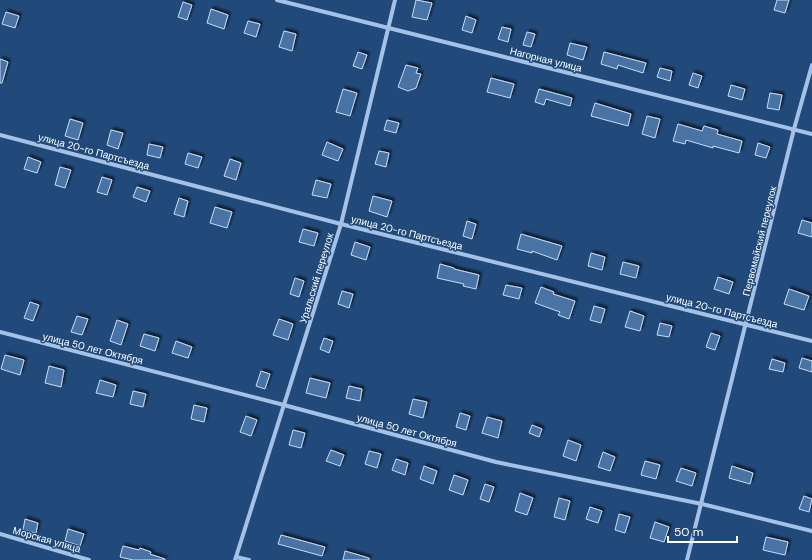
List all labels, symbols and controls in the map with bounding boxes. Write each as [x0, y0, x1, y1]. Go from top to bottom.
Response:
street label: Нагорная улица [508, 44, 584, 75]
street label: улица 20-го Партсъезда [37, 130, 151, 173]
street label: Первомайский переулок [740, 184, 780, 297]
street label: улица 20-го Партсъезда [350, 212, 464, 253]
street label: Уральский переулок [297, 231, 337, 325]
street label: улица 20-го Партсъезда [665, 290, 779, 331]
street label: улица 50 лет Октября [41, 330, 144, 367]
street label: улица 50 лет Октября [355, 411, 458, 450]
scale bar [668, 518, 737, 544]
street label: Морская улица [11, 524, 83, 556]
text: 50 m [674, 524, 703, 540]

